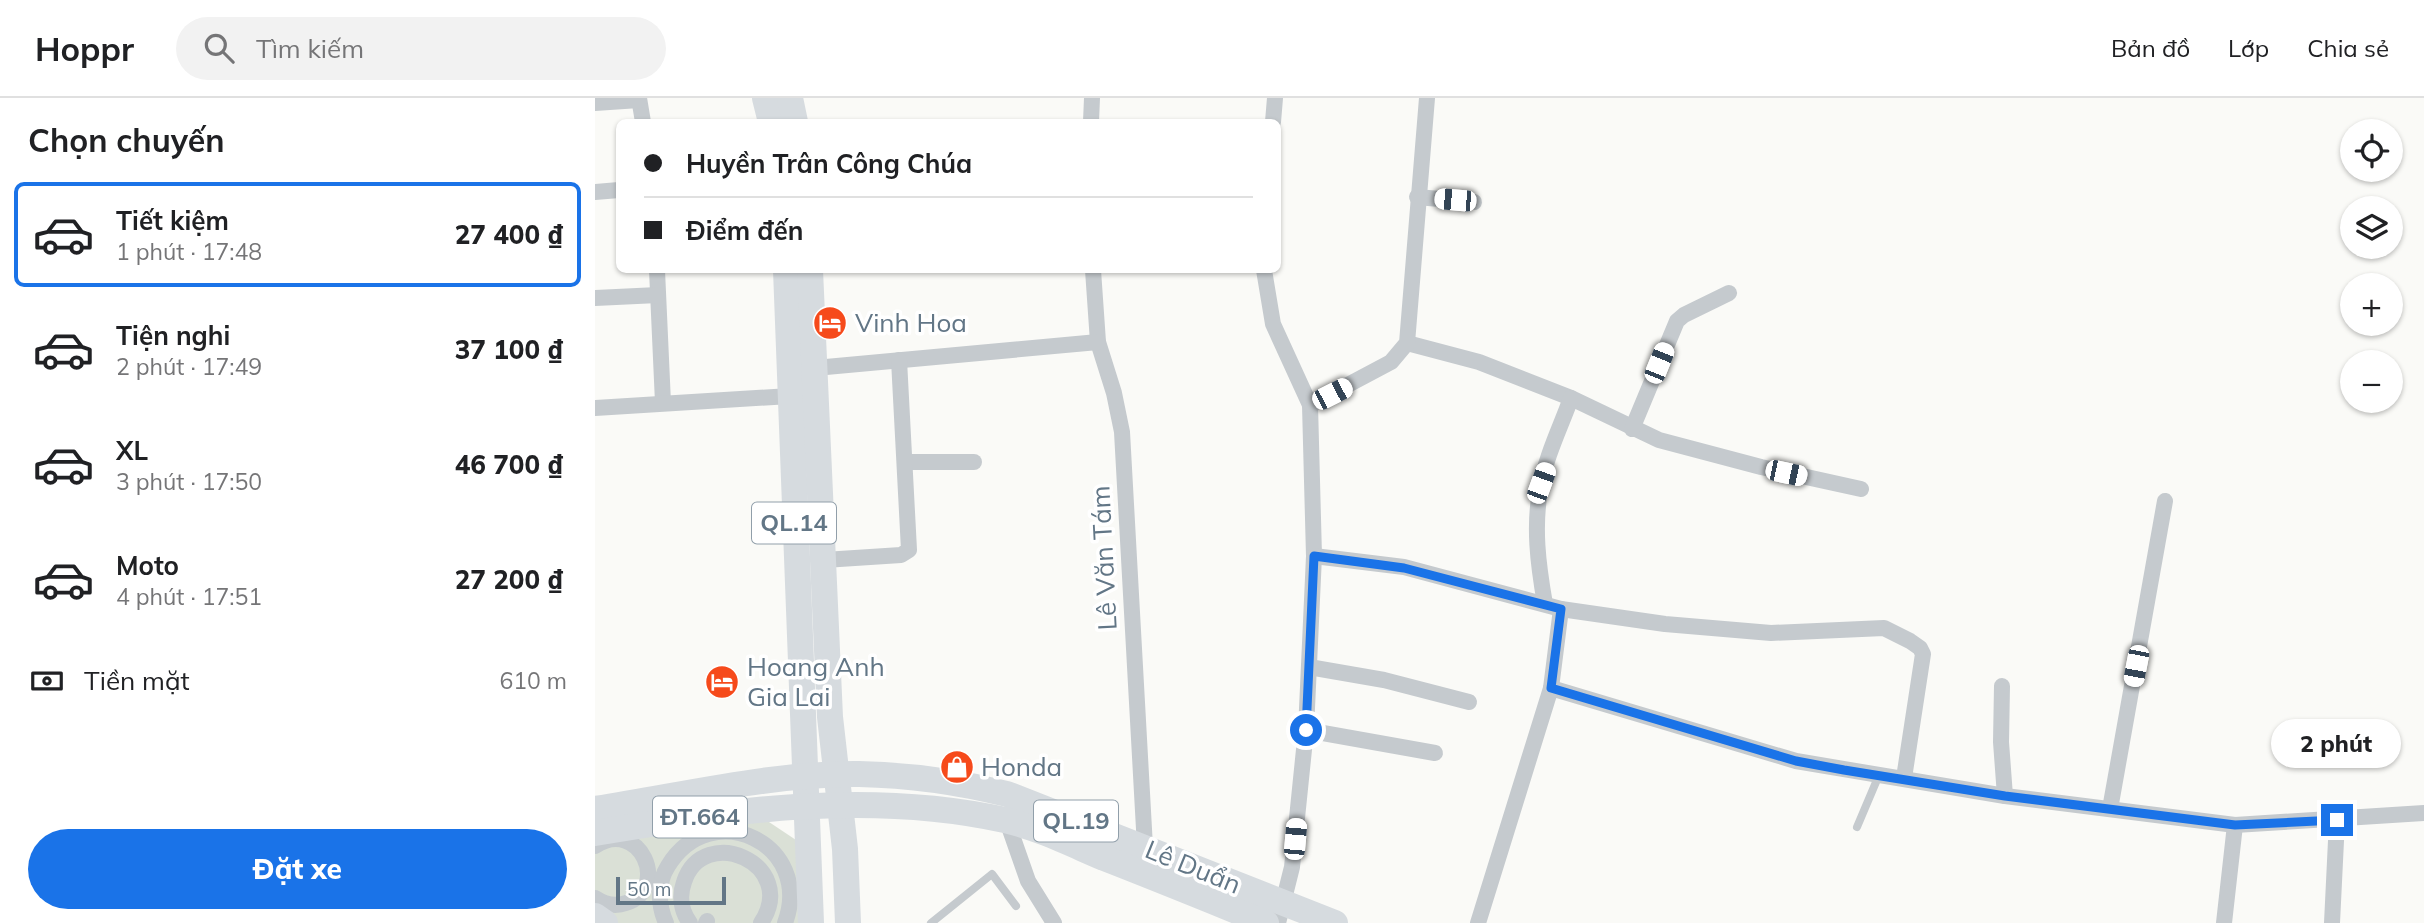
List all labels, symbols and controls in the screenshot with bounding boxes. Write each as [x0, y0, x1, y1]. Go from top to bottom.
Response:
search box [176, 17, 666, 80]
text: Hoppr [35, 28, 134, 69]
icon: search [200, 29, 238, 67]
text: Tìm kiếm [256, 32, 364, 65]
text: Bản đồ [2111, 33, 2190, 63]
text: Lớp [2228, 33, 2269, 63]
text: Chia sẻ [2307, 33, 2389, 63]
map controls [2340, 119, 2403, 413]
button: locate [2340, 119, 2403, 182]
text: Chọn chuyến [28, 120, 225, 160]
text: Huyền Trân Công Chúa [686, 147, 972, 180]
car [1434, 188, 1477, 212]
button: layers [2340, 196, 2403, 259]
icon: car [32, 203, 95, 266]
text: Tiết kiệm [116, 204, 229, 237]
text: Điểm đến [686, 214, 803, 247]
text: 27 400 ₫ [455, 218, 563, 251]
text: 1 phút · 17:48 [116, 237, 262, 266]
button: + [2340, 273, 2403, 336]
hotel icon: Vinh Hoa [811, 304, 849, 342]
place label: Vinh Hoa [855, 306, 967, 339]
icon: car [32, 318, 95, 381]
text: Tiện nghi [116, 319, 230, 352]
text: 37 100 ₫ [455, 333, 563, 366]
car [1642, 340, 1677, 386]
button: − [2340, 350, 2403, 413]
text: 2 phút · 17:49 [116, 352, 262, 381]
car [1309, 375, 1356, 413]
icon: car [32, 433, 95, 496]
text: XL [116, 434, 148, 467]
text: 46 700 ₫ [455, 448, 563, 481]
car [1764, 458, 1809, 488]
car [1524, 460, 1559, 506]
text: 3 phút · 17:50 [116, 467, 262, 496]
street label: Lê Văn Tám [1083, 485, 1124, 631]
road number: QL.14 [752, 502, 836, 544]
icon: car [32, 548, 95, 611]
text: Moto [116, 549, 179, 582]
text: 27 200 ₫ [455, 563, 563, 596]
text: 4 phút · 17:51 [116, 582, 262, 611]
car [2122, 643, 2151, 689]
place label: Hoang Anh Gia Lai [747, 650, 885, 713]
icon: cash [28, 662, 66, 700]
hotel icon: Hoang Anh Gia Lai [703, 663, 741, 701]
text: Tiền mặt [84, 664, 190, 697]
text: 610 m [499, 666, 567, 695]
route start [1290, 714, 1322, 746]
callout: 2 phút [2272, 718, 2402, 768]
text: 2 phút [2300, 729, 2372, 758]
shop icon: Honda [938, 748, 976, 786]
place label: Honda [981, 750, 1062, 783]
road number: ĐT.664 [653, 796, 747, 838]
road number: QL.19 [1034, 800, 1118, 842]
route end [2321, 804, 2353, 836]
car [1283, 817, 1308, 861]
button: Đặt xe [28, 829, 567, 909]
street label: Lê Duẩn [1141, 832, 1246, 901]
scale bar [616, 874, 726, 906]
text: 50 m [627, 877, 671, 901]

